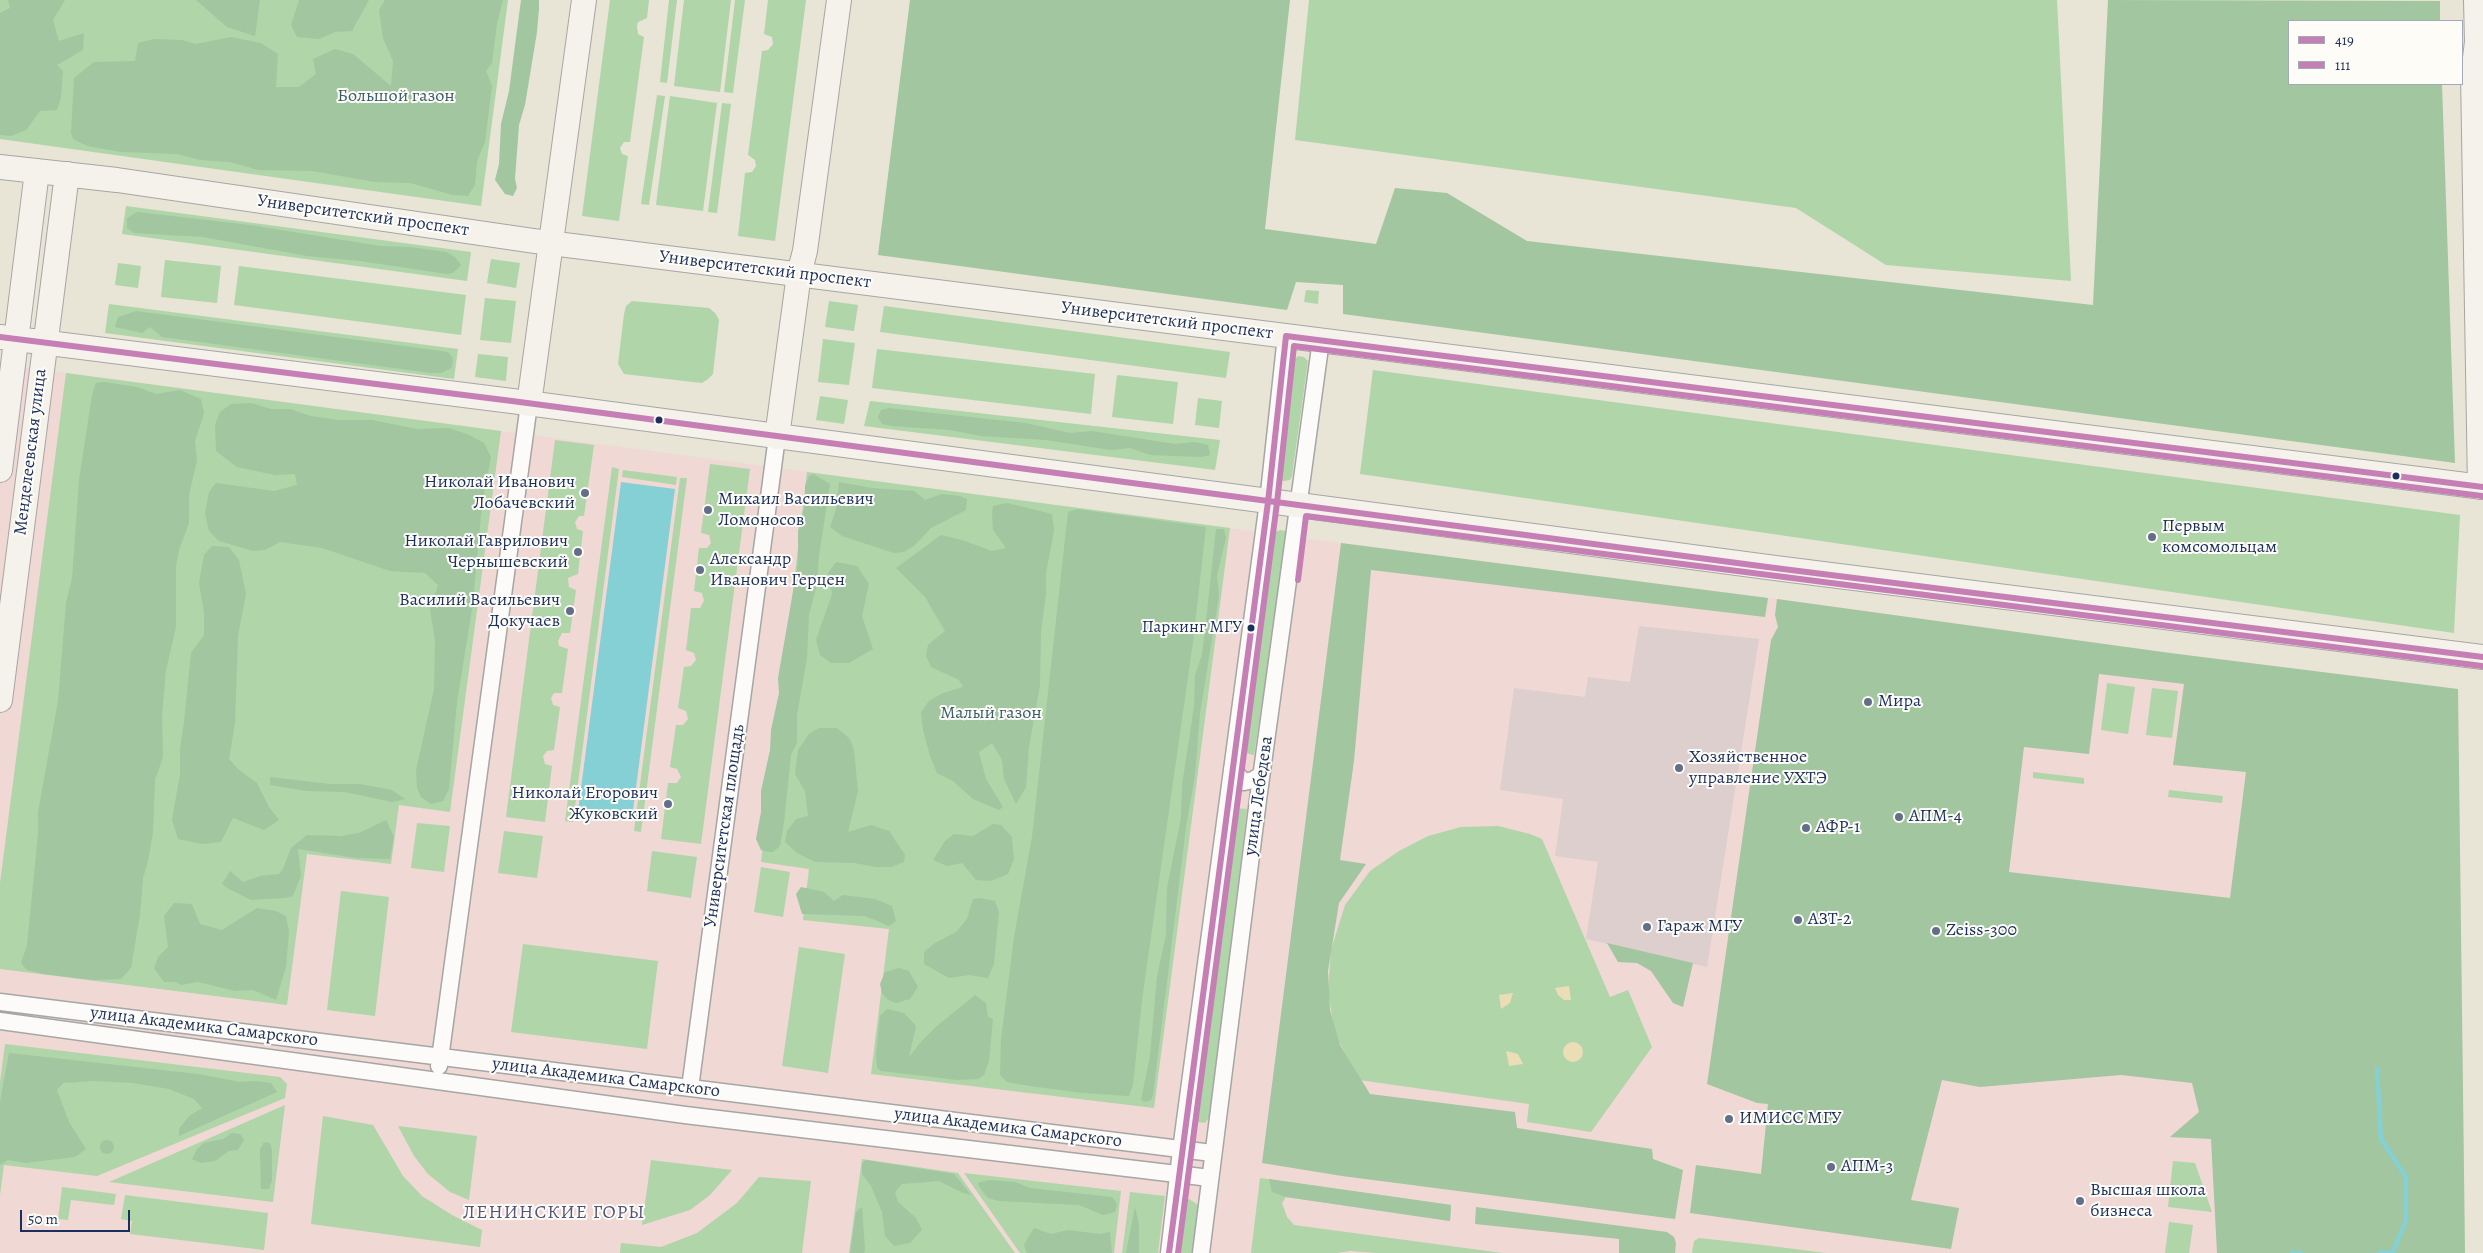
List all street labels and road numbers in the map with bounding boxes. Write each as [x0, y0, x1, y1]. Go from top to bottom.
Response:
street label: Университетский проспект [256, 190, 470, 242]
street label: Университетский проспект [658, 246, 872, 294]
street label: Университетский проспект [1060, 297, 1274, 345]
street label: Менделеевская улица [10, 367, 52, 537]
street label: Университетская площадь [700, 723, 750, 929]
street label: улица Лебедева [1240, 735, 1278, 857]
street label: улица Академика Самарского [89, 1002, 319, 1052]
street label: улица Академика Самарского [491, 1053, 721, 1103]
street label: улица Академика Самарского [893, 1103, 1123, 1153]

